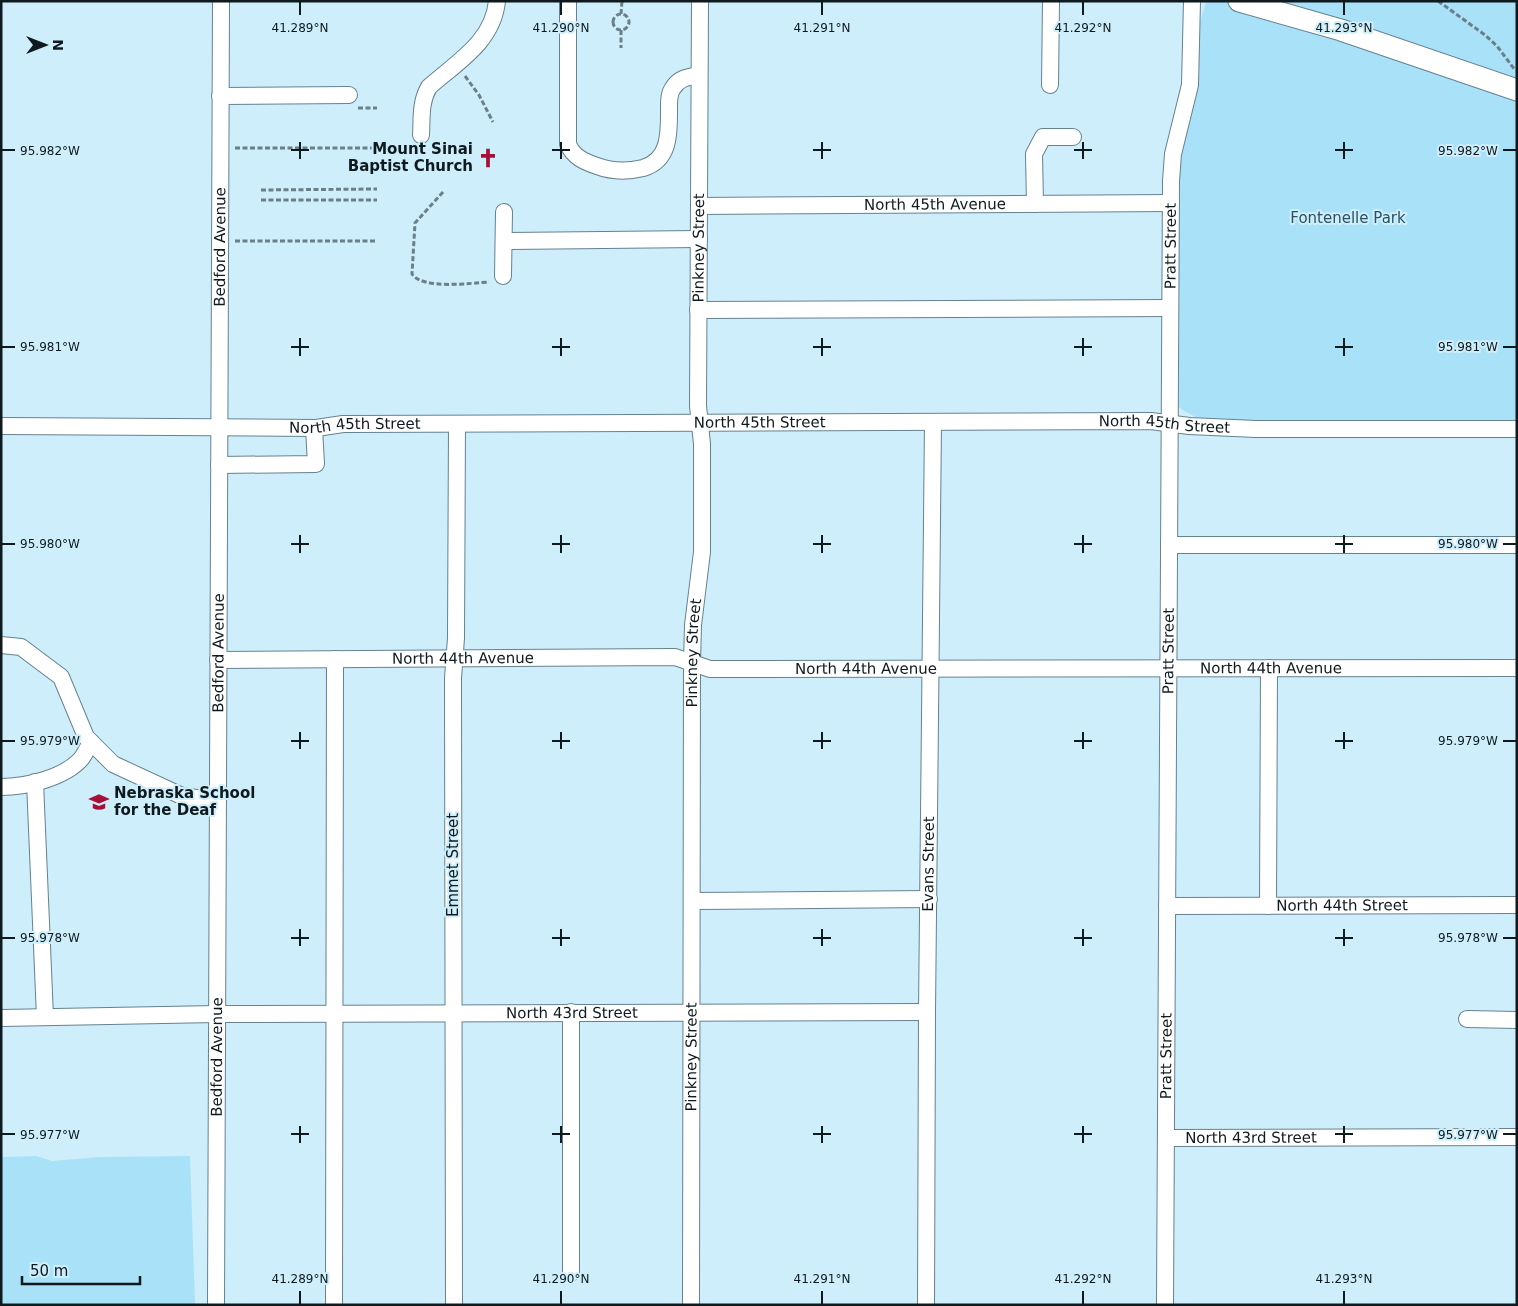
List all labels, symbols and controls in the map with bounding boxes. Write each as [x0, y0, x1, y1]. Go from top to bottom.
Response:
north arrow [20, 20, 70, 70]
text: 41.289°N [272, 21, 328, 35]
text: 41.290°N [533, 21, 589, 35]
text: 41.291°N [794, 21, 850, 35]
text: 41.292°N [1055, 21, 1111, 35]
text: 41.293°N [1316, 21, 1372, 35]
text: N [50, 39, 66, 51]
place label: Mount Sinai Baptist Church [348, 140, 473, 175]
text: 95.982°W [20, 144, 80, 158]
text: 95.982°W [1438, 144, 1498, 158]
church icon: Mount Sinai Baptist Church [477, 147, 499, 169]
street label: Bedford Avenue [211, 187, 229, 307]
street label: Pinkney Street [690, 193, 708, 302]
street label: North 45th Avenue [864, 195, 1006, 214]
street label: Pratt Street [1161, 203, 1180, 289]
park label: Fontenelle Park [1290, 209, 1406, 227]
text: 95.981°W [20, 340, 80, 354]
text: 95.981°W [1438, 340, 1498, 354]
street label: North 45th Street [1099, 412, 1231, 437]
street label: North 45th Street [694, 413, 826, 432]
street label: North 45th Street [289, 415, 421, 437]
text: 95.980°W [20, 537, 80, 551]
text: 95.980°W [1438, 537, 1498, 551]
street label: Bedford Avenue [209, 593, 228, 713]
street label: Pinkney Street [683, 597, 705, 708]
street label: Pratt Street [1159, 608, 1178, 694]
street label: North 44th Avenue [392, 649, 534, 668]
street label: North 44th Avenue [1200, 659, 1342, 677]
street label: North 44th Avenue [795, 660, 937, 678]
text: 95.979°W [20, 734, 80, 748]
text: 95.979°W [1438, 734, 1498, 748]
place label: Nebraska School for the Deaf [114, 784, 255, 819]
school or university icon: Nebraska School for the Deaf [88, 791, 110, 813]
street label: Emmet Street [444, 813, 462, 917]
street label: Evans Street [919, 816, 938, 912]
street label: North 44th Street [1276, 896, 1408, 915]
text: 95.978°W [20, 931, 80, 945]
text: 95.978°W [1438, 931, 1498, 945]
street label: Bedford Avenue [208, 997, 226, 1117]
street label: Pinkney Street [682, 1002, 700, 1112]
street label: North 43rd Street [506, 1004, 638, 1022]
street label: Pratt Street [1157, 1013, 1176, 1099]
text: 95.977°W [20, 1128, 80, 1142]
text: 95.977°W [1438, 1128, 1498, 1142]
street label: North 43rd Street [1185, 1129, 1317, 1147]
scale bar [22, 1254, 140, 1286]
text: 50 m [30, 1262, 68, 1280]
text: 41.289°N [272, 1272, 328, 1286]
text: 41.290°N [533, 1272, 589, 1286]
text: 41.291°N [794, 1272, 850, 1286]
text: 41.292°N [1055, 1272, 1111, 1286]
text: 41.293°N [1316, 1272, 1372, 1286]

